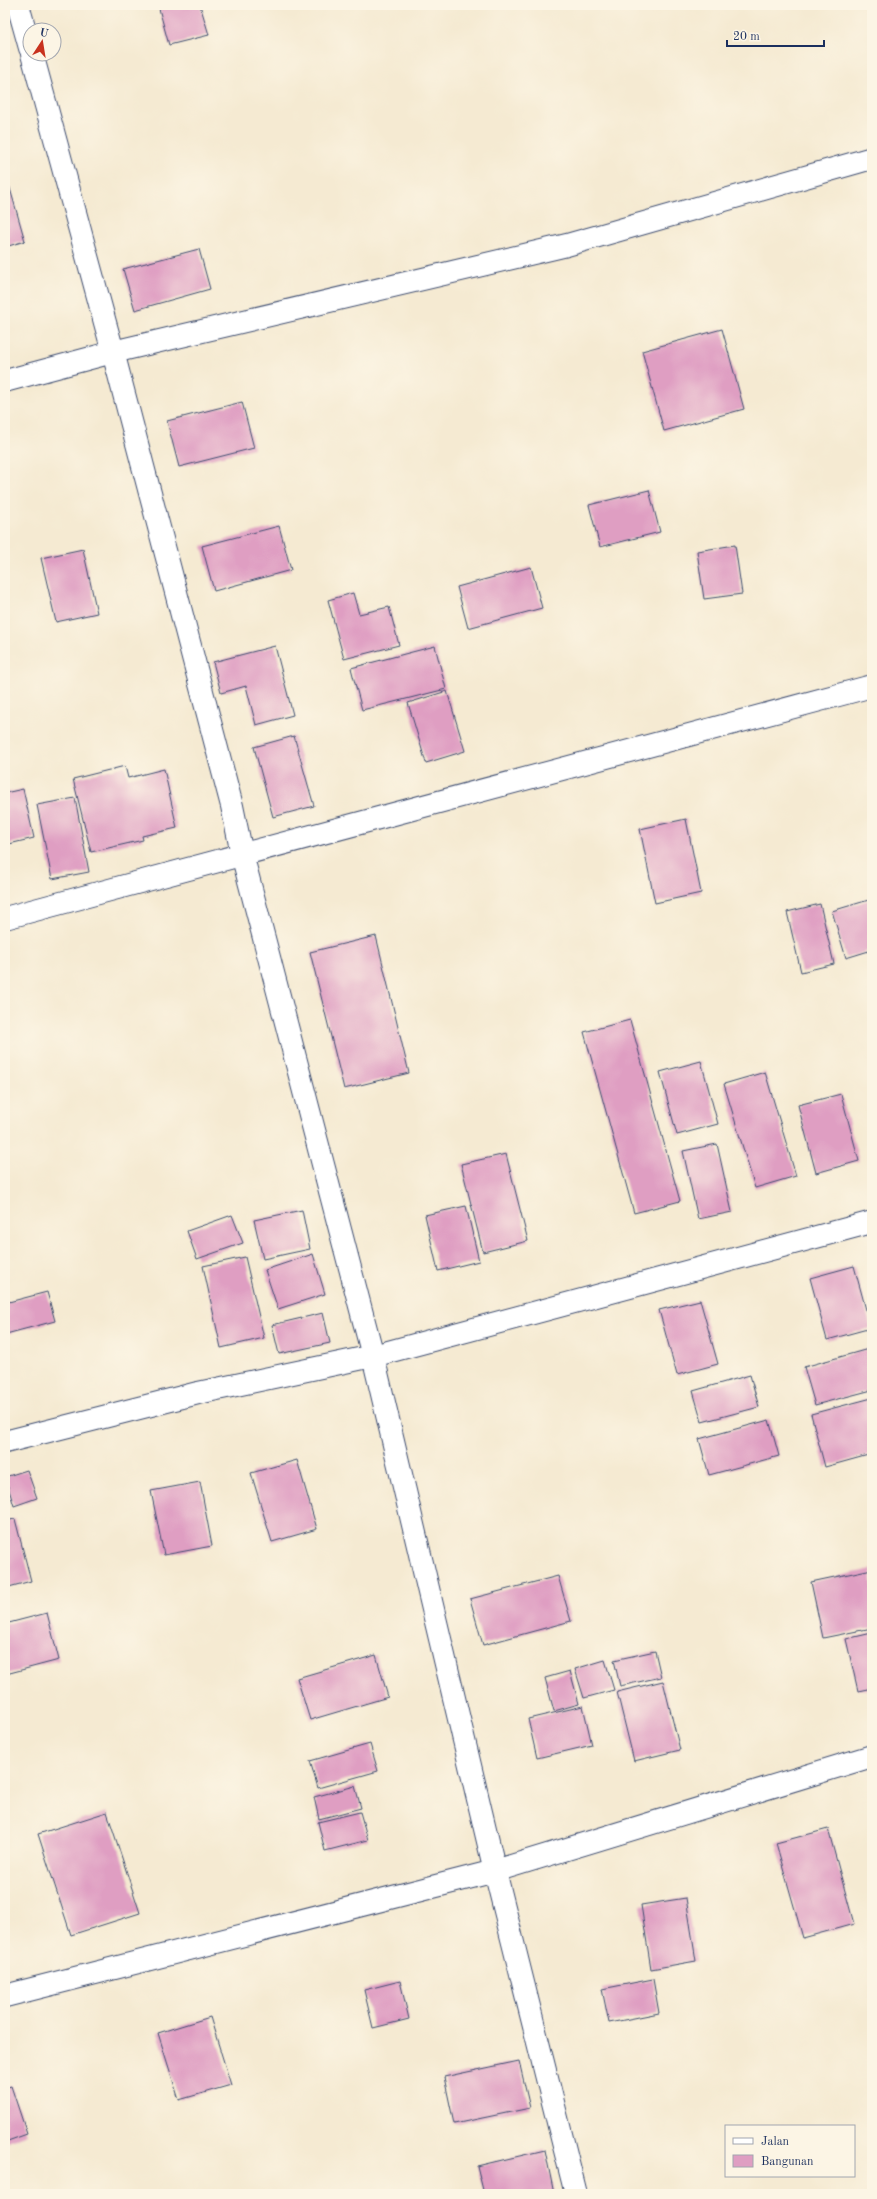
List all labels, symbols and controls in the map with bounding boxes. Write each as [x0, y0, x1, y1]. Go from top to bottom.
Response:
north arrow [22, 22, 62, 62]
scale bar [727, 22, 824, 48]
text: U [38, 27, 49, 40]
text: 20 m [733, 31, 760, 43]
legend [725, 2125, 855, 2177]
text: Jalan [761, 2136, 790, 2148]
text: Bangunan [761, 2156, 814, 2168]

